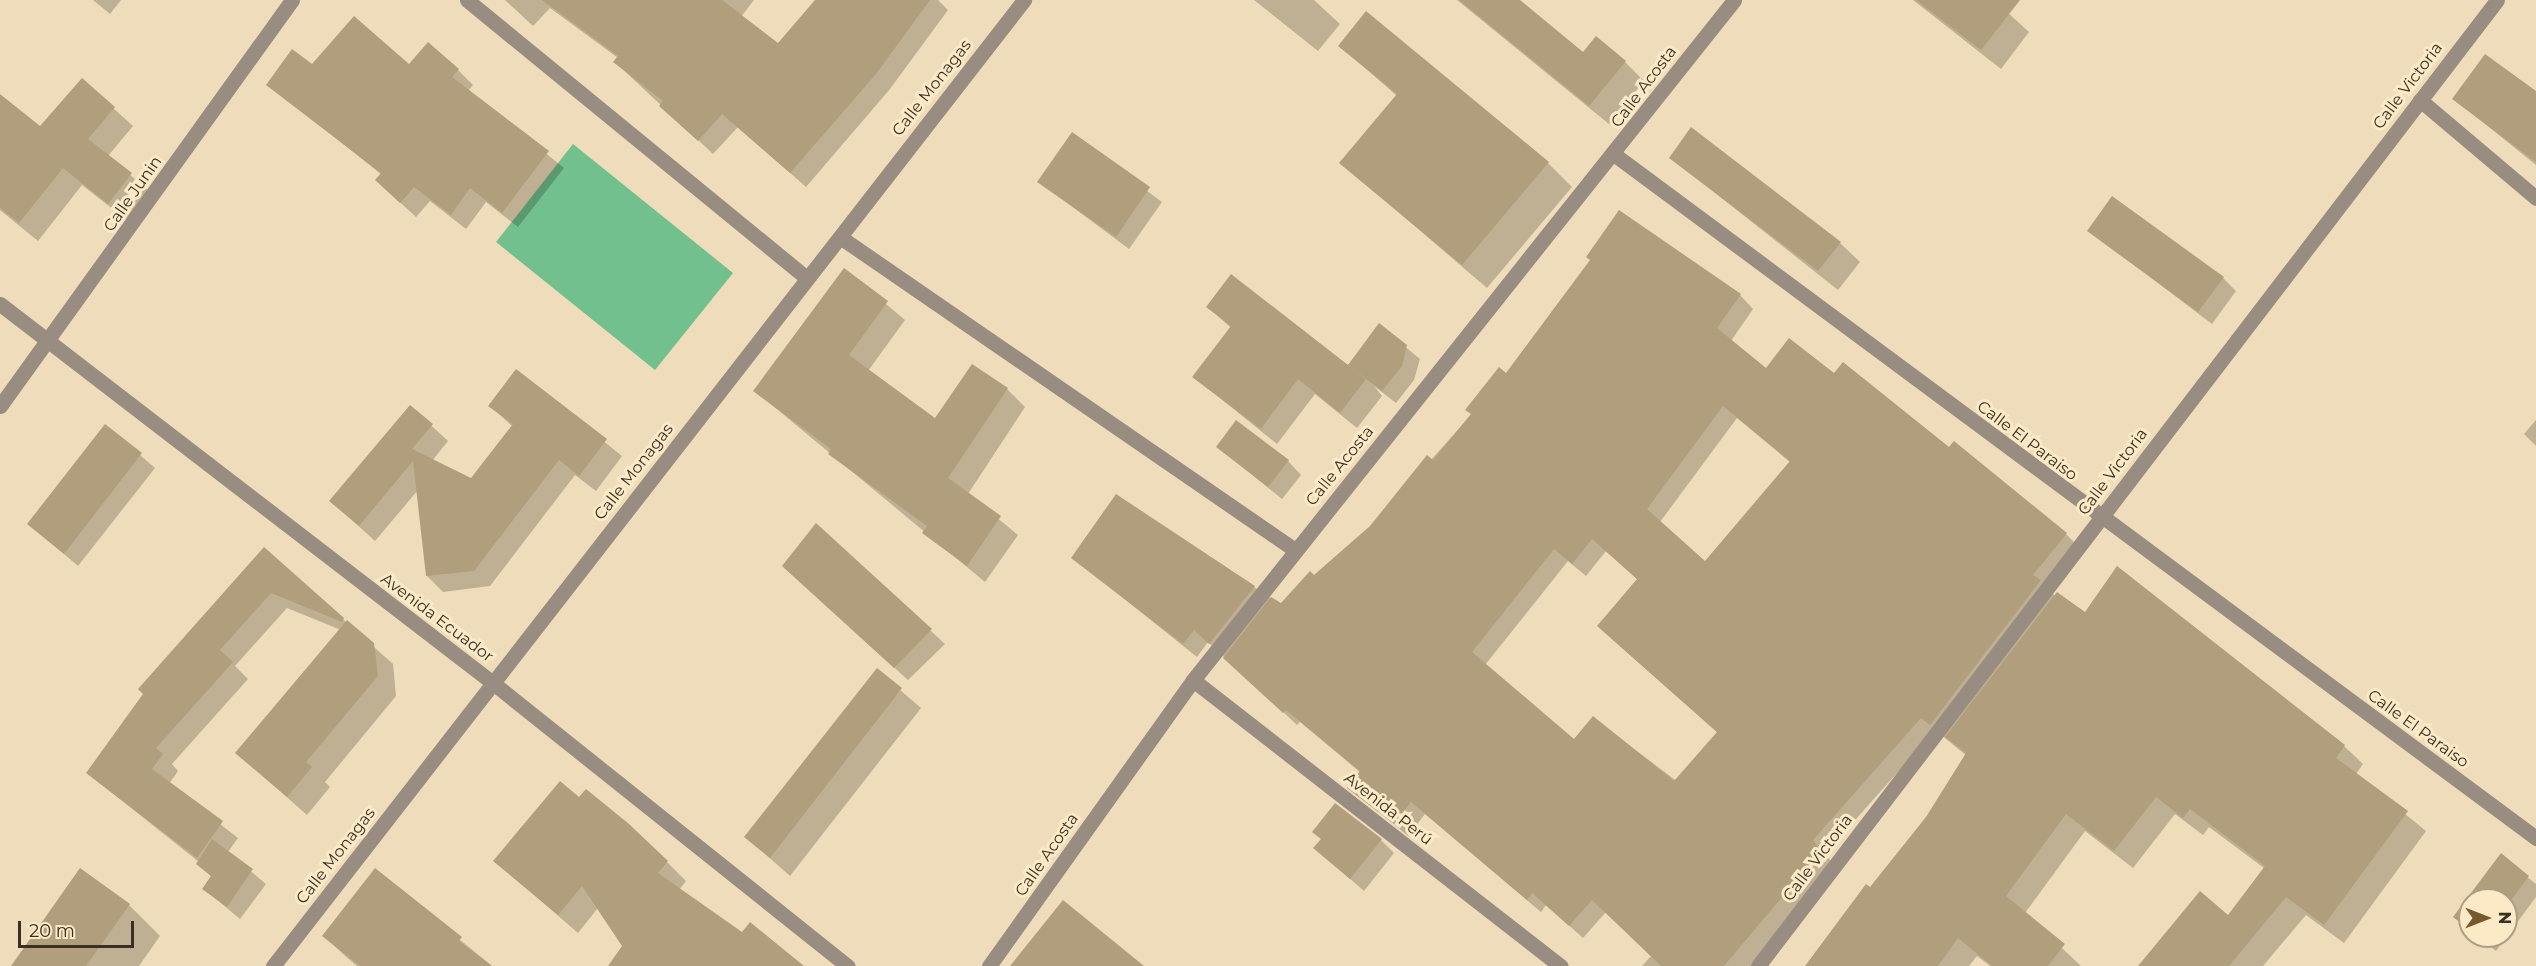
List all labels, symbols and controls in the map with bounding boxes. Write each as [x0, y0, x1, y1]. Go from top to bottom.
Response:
street label: Calle Monagas [888, 36, 976, 140]
street label: Calle Victoria [2369, 39, 2447, 133]
street label: Calle Acosta [1607, 43, 1681, 131]
street label: Calle Junin [100, 153, 166, 235]
street label: Calle El Paraiso [1973, 397, 2081, 485]
street label: Calle Monagas [590, 420, 678, 524]
street label: Calle Acosta [1302, 422, 1378, 510]
street label: Calle Victoria [2074, 425, 2152, 519]
street label: Avenida Ecuador [377, 569, 497, 667]
street label: Calle El Paraiso [2364, 686, 2472, 772]
street label: Avenida Perú [1340, 769, 1436, 849]
street label: Calle Monagas [292, 804, 380, 908]
street label: Calle Acosta [1011, 810, 1083, 900]
street label: Calle Victoria [1779, 811, 1857, 905]
north arrow [2458, 888, 2518, 948]
scale bar [21, 909, 136, 947]
text: N [2495, 912, 2514, 924]
text: 20 m [29, 920, 75, 942]

